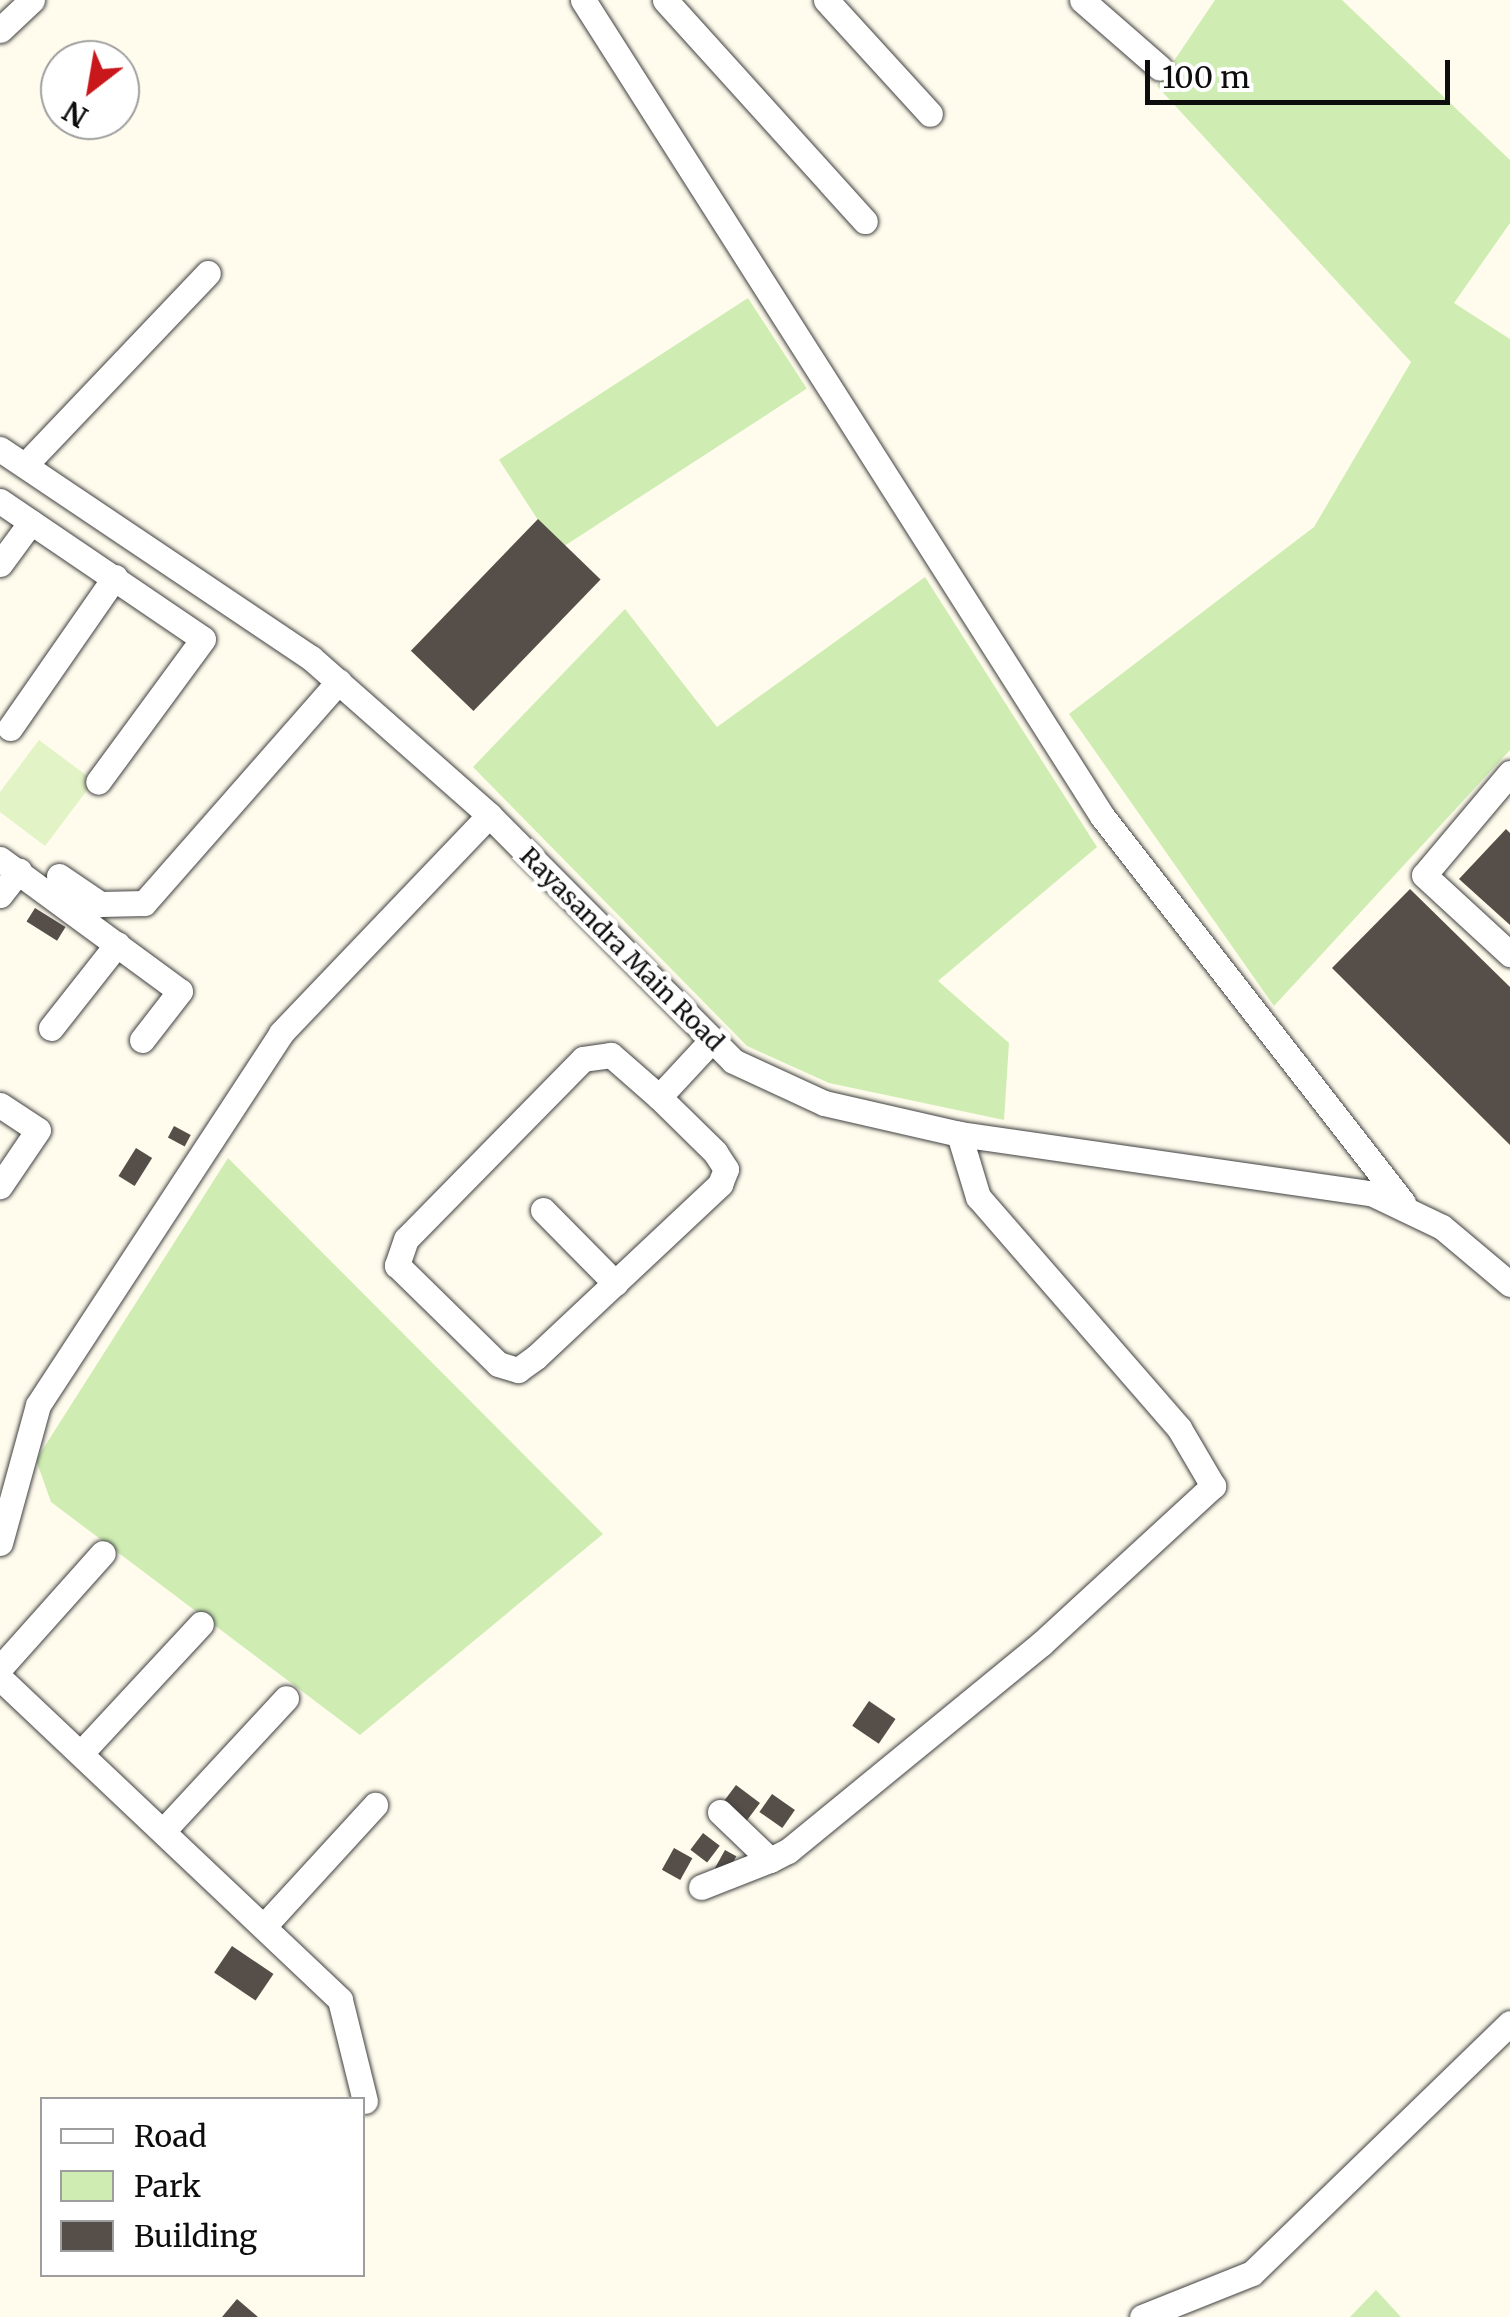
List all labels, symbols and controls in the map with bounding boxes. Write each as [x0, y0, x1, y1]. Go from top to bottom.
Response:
north arrow [40, 40, 140, 140]
scale bar [1150, 40, 1455, 102]
text: 100 m [1162, 58, 1250, 96]
text: N [57, 93, 94, 135]
street label: Rayasandra Main Road [514, 841, 730, 1057]
legend [40, 2097, 365, 2277]
text: Road [134, 2117, 207, 2155]
text: Park [134, 2167, 201, 2205]
text: Building [134, 2217, 257, 2255]

